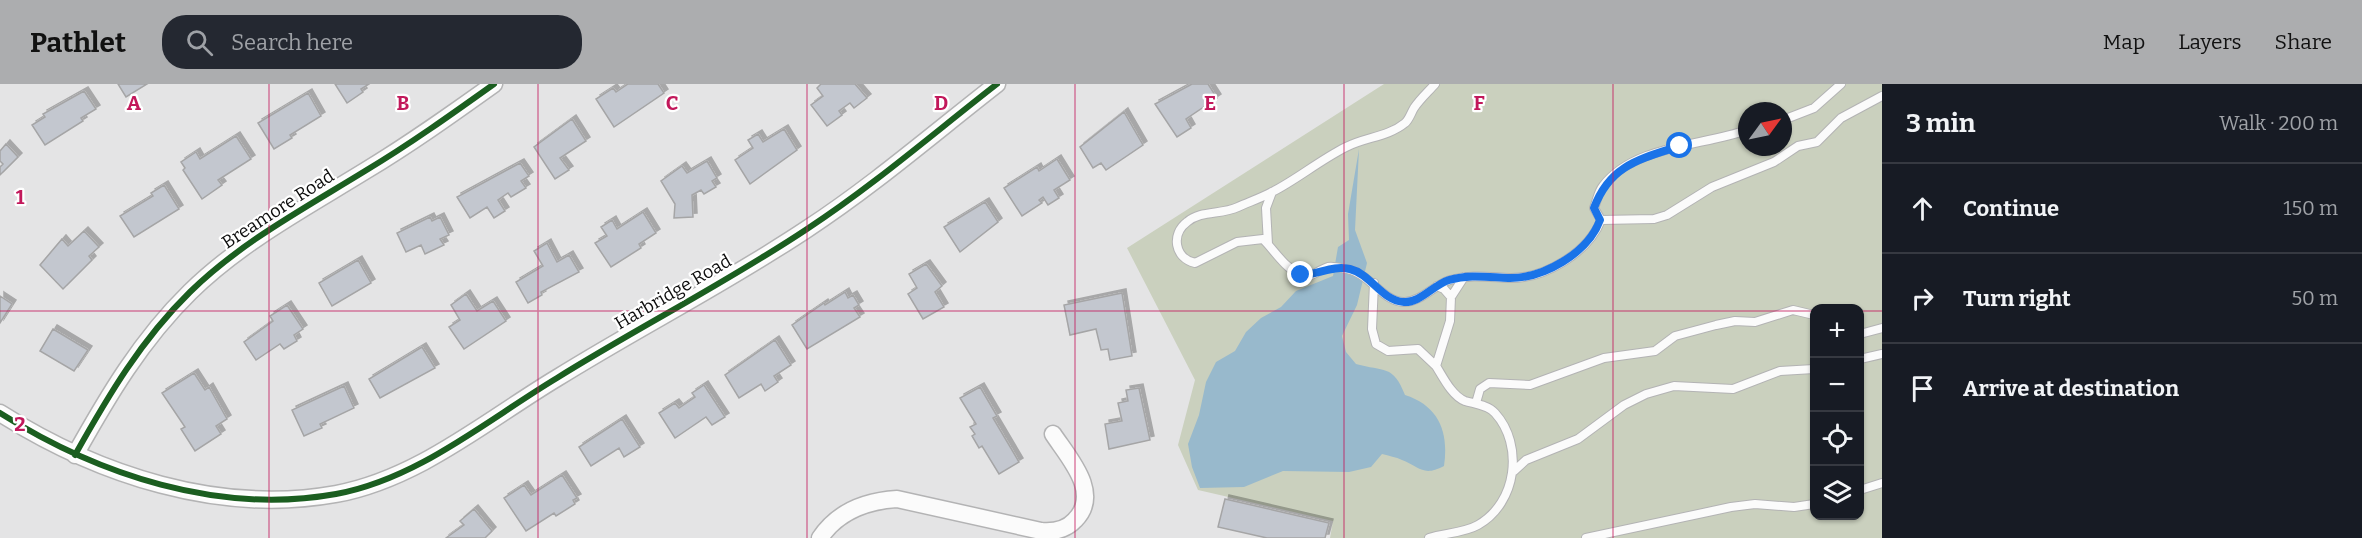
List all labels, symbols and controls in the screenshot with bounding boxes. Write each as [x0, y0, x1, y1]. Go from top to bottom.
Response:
search box [162, 15, 582, 69]
text: Pathlet [30, 26, 126, 59]
icon: search [183, 26, 216, 59]
text: Search here [231, 29, 353, 56]
text: Map [2103, 29, 2145, 55]
text: Layers [2178, 29, 2242, 55]
text: Share [2275, 29, 2332, 55]
text: A [127, 91, 142, 115]
text: B [397, 91, 410, 115]
text: C [666, 91, 678, 115]
text: D [934, 91, 948, 115]
text: E [1204, 91, 1216, 115]
text: F [1473, 91, 1485, 115]
north arrow [1738, 102, 1792, 156]
text: 3 min [1906, 108, 1975, 139]
text: Walk · 200 m [2219, 111, 2338, 135]
route start [1666, 132, 1692, 158]
street label: Breamore Road [218, 164, 338, 253]
text: 1 [16, 185, 25, 209]
icon: ahead [1906, 192, 1939, 225]
text: Continue [1963, 195, 2059, 222]
text: 150 m [2283, 196, 2338, 220]
street label: Harbridge Road [611, 249, 736, 334]
route end [1287, 261, 1313, 287]
icon: right [1906, 282, 1939, 315]
text: Turn right [1963, 285, 2071, 312]
text: 50 m [2291, 286, 2338, 310]
map controls [1810, 304, 1864, 520]
button: + [1810, 304, 1864, 358]
button: − [1810, 358, 1864, 412]
icon: arrive [1906, 372, 1939, 405]
text: Arrive at destination [1963, 375, 2179, 402]
text: 2 [14, 412, 26, 436]
button: locate [1810, 412, 1864, 466]
button: layers [1810, 466, 1864, 520]

